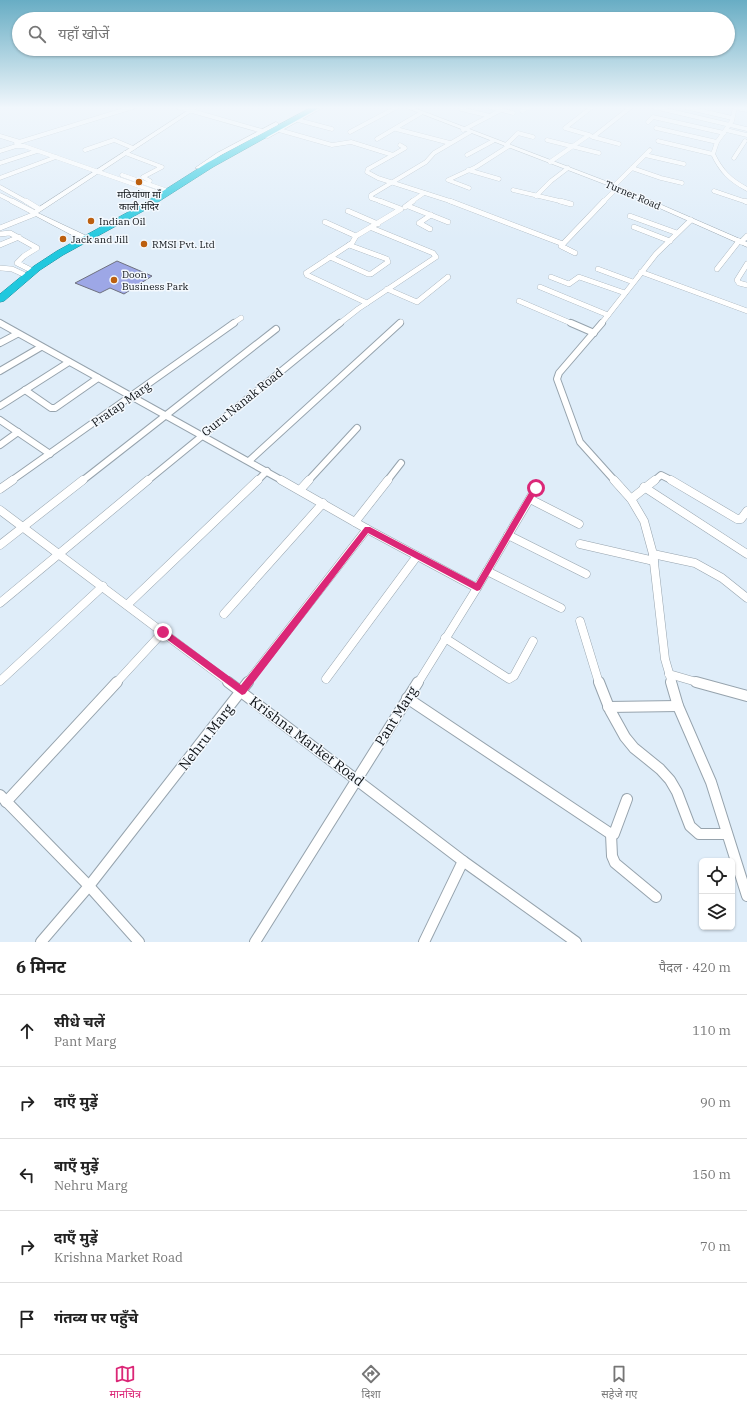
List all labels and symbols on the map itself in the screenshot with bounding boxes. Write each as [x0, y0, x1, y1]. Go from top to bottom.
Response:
marker: मठियांणा माँ काली मंदिर [134, 177, 144, 187]
street label: Turner Road [603, 177, 663, 213]
place label: मठियांणा माँ काली मंदिर [117, 188, 162, 213]
place label: Indian Oil [99, 215, 146, 228]
marker: Indian Oil [86, 216, 96, 226]
place label: Jack and Jill [71, 233, 128, 246]
marker: Jack and Jill [58, 234, 68, 244]
place label: RMSI Pvt. Ltd [152, 238, 215, 251]
marker: RMSI Pvt. Ltd [139, 239, 149, 249]
place label: Doon Business Park [122, 268, 189, 293]
marker: Doon Business Park [109, 275, 119, 285]
street label: Guru Nanak Road [198, 365, 286, 439]
street label: Pratap Marg [88, 378, 154, 430]
route start [527, 479, 545, 497]
route end [154, 623, 172, 641]
street label: Pant Marg [371, 683, 422, 749]
street label: Krishna Market Road [246, 692, 368, 790]
street label: Nehru Marg [175, 700, 238, 774]

